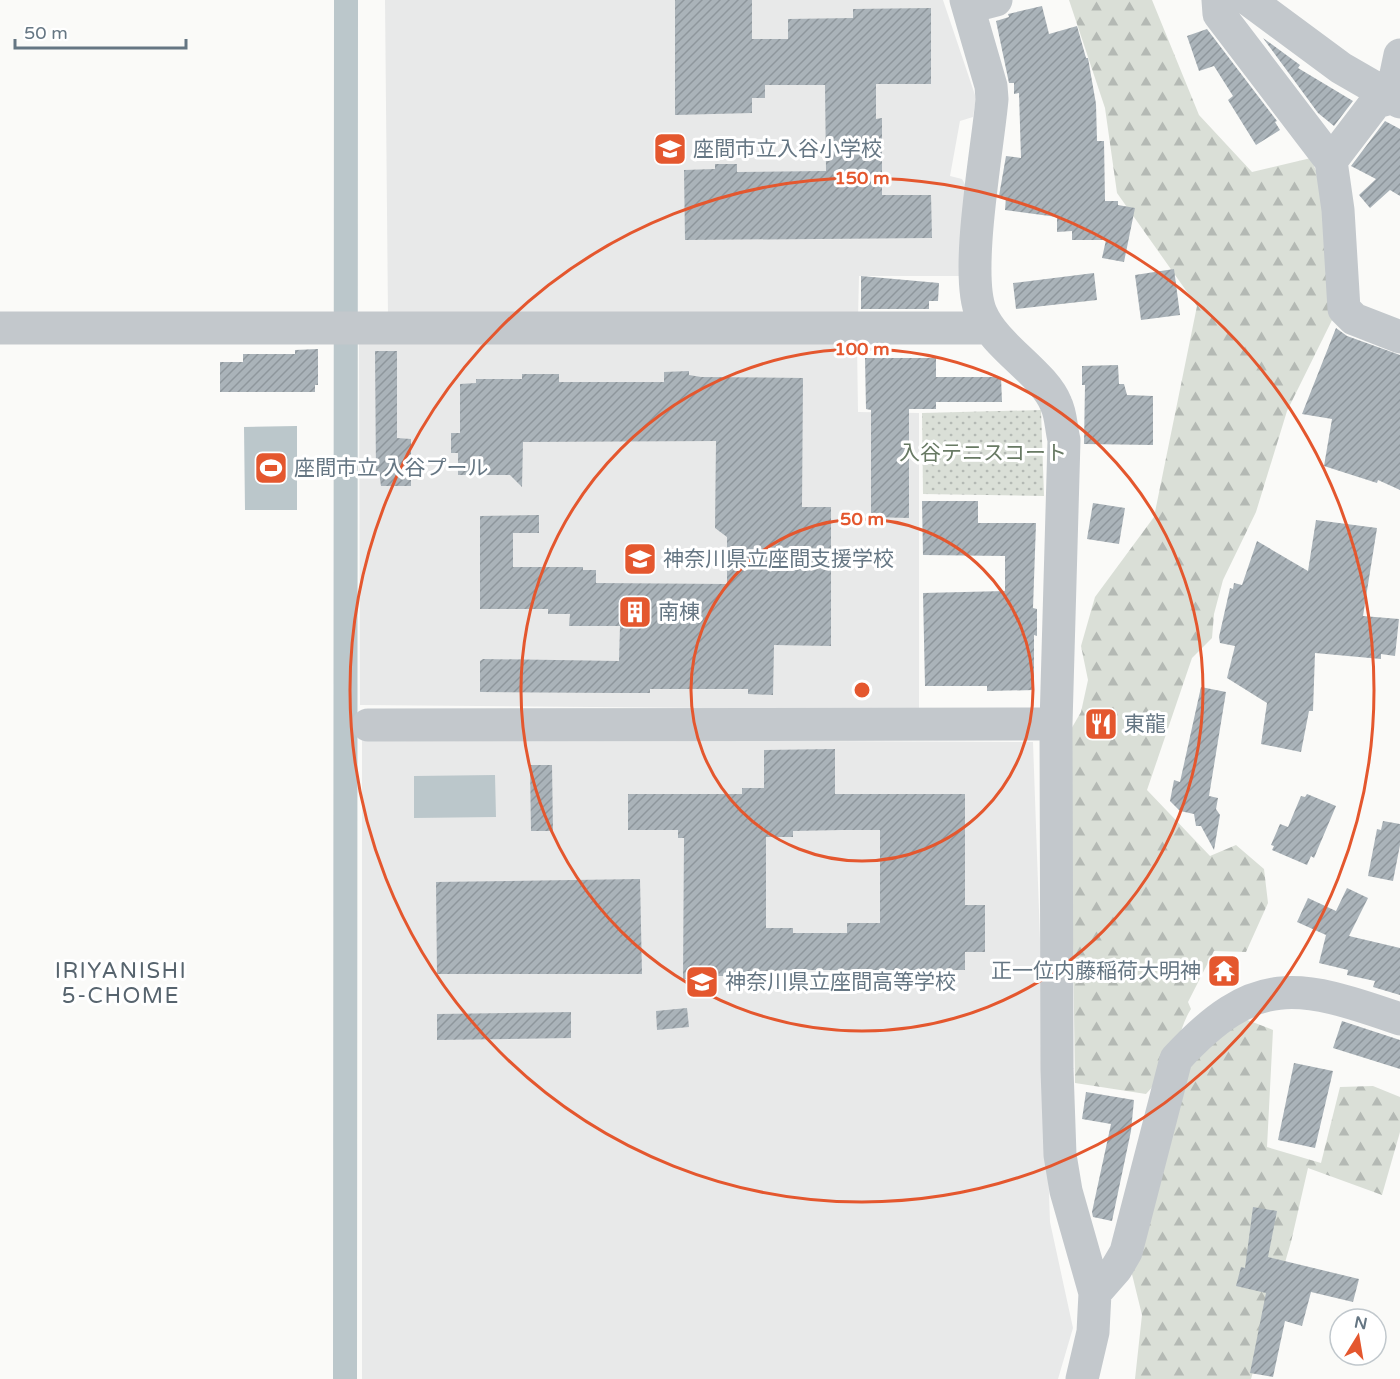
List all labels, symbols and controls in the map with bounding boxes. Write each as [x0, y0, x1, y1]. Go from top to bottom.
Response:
scale bar [15, 12, 186, 50]
text: 50 m [24, 22, 68, 44]
school or university icon: 座間市立入谷小学校 [652, 131, 688, 167]
place label: 座間市立入谷小学校 [693, 137, 882, 162]
text: 150 m [834, 167, 890, 189]
text: 100 m [834, 338, 890, 360]
park label: 入谷テニスコート [899, 441, 1067, 466]
sports icon: 座間市立 入谷プール [253, 450, 289, 486]
place label: 座間市立 入谷プール [294, 456, 488, 481]
text: 50 m [840, 508, 884, 530]
school or university icon: 神奈川県立座間支援学校 [622, 541, 658, 577]
place label: 神奈川県立座間支援学校 [663, 547, 894, 572]
building icon: 南棟 [617, 594, 653, 630]
place label: 南棟 [658, 600, 700, 625]
centre of rings [852, 680, 872, 700]
restaurant icon: 東龍 [1083, 706, 1119, 742]
place label: 東龍 [1124, 712, 1166, 737]
temple icon: 正一位内藤稲荷大明神 [1206, 953, 1242, 989]
district label: IRIYANISHI 5-CHOME [55, 958, 187, 1009]
place label: 正一位内藤稲荷大明神 [991, 959, 1201, 984]
school or university icon: 神奈川県立座間高等学校 [684, 964, 720, 1000]
place label: 神奈川県立座間高等学校 [725, 970, 956, 995]
north arrow [1328, 1307, 1388, 1367]
text: N [1352, 1312, 1369, 1334]

